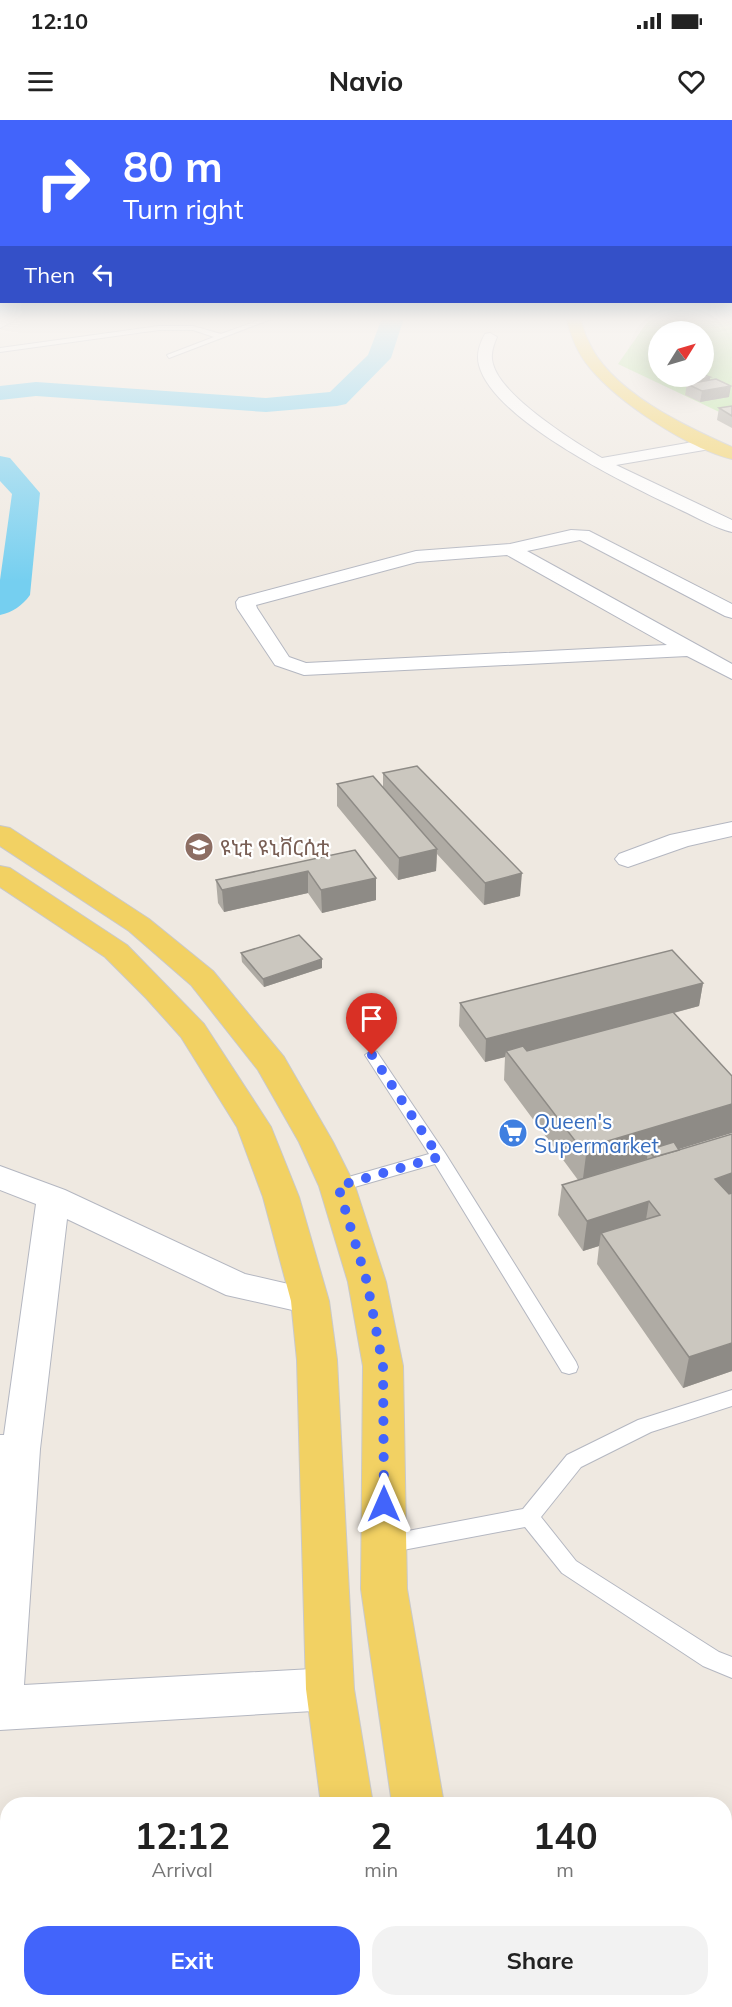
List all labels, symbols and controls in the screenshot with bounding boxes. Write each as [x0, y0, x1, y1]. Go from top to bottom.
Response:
text: 12:10 [30, 7, 88, 35]
text: Navio [329, 64, 403, 98]
icon: menu [24, 65, 57, 98]
icon: heart [675, 65, 708, 98]
text: 80 m [123, 140, 223, 193]
icon: right [24, 144, 102, 222]
text: Turn right [123, 192, 243, 226]
icon: left [87, 258, 120, 291]
text: Then [24, 261, 75, 289]
north arrow [648, 321, 714, 387]
map controls [648, 321, 714, 387]
school or university icon: ዩኒቲ ዩኒቨርሲቲ [183, 831, 215, 863]
place label: ዩኒቲ ዩኒቨርሲቲ [220, 834, 330, 860]
pin [346, 993, 397, 1055]
icon: arrive [355, 1002, 388, 1035]
place label: Queen's Supermarket [534, 1108, 659, 1158]
supermarket icon: Queen's Supermarket [497, 1117, 529, 1149]
position arrow [352, 1472, 416, 1536]
text: 12:12 [134, 1813, 230, 1858]
text: 2 [370, 1813, 392, 1858]
text: 140 [533, 1813, 598, 1858]
text: Arrival [152, 1857, 213, 1882]
text: min [364, 1857, 398, 1882]
text: m [556, 1857, 574, 1882]
button: Exit [24, 1926, 360, 1995]
button: Share [372, 1926, 708, 1995]

